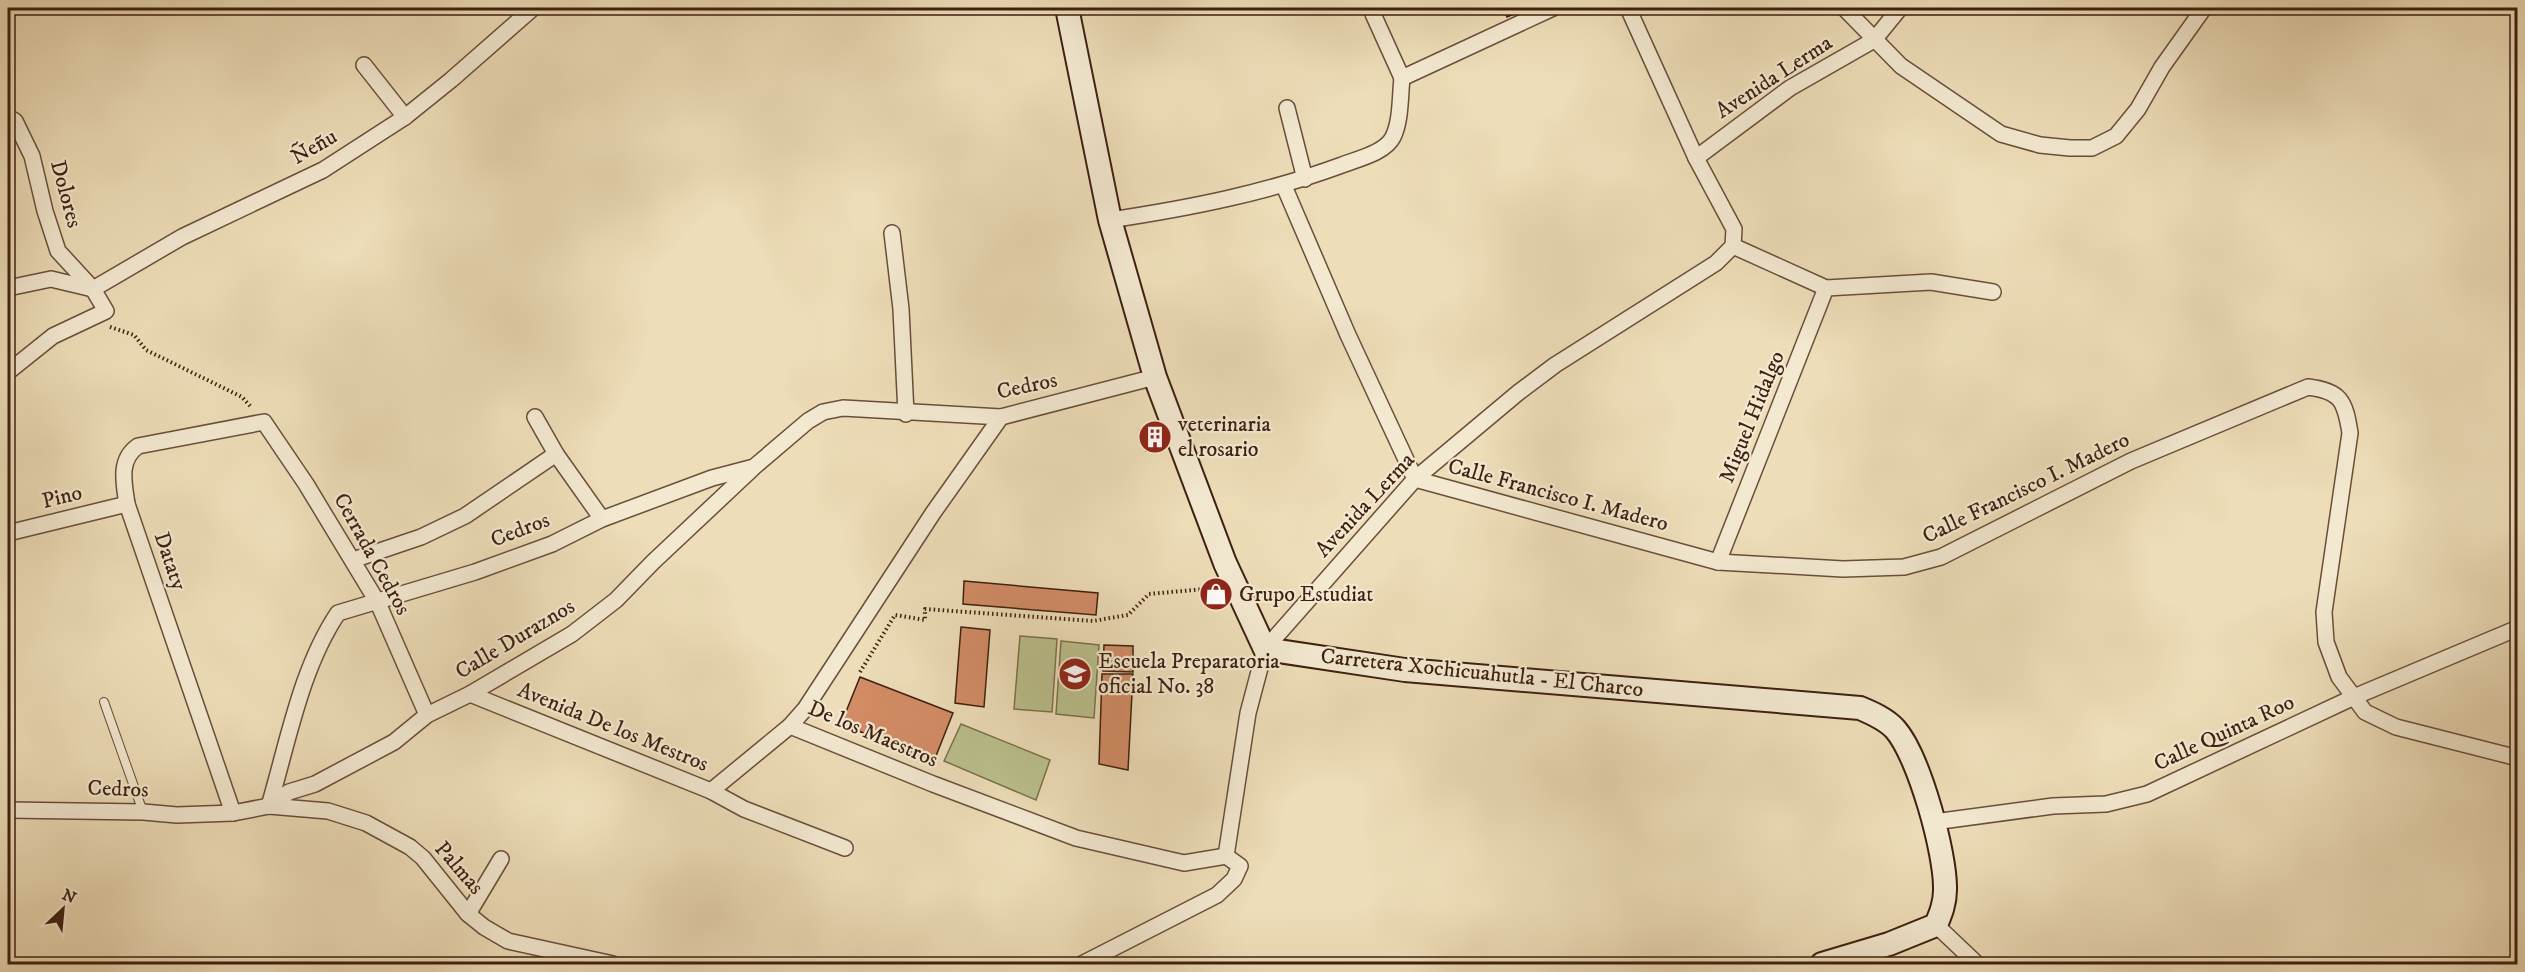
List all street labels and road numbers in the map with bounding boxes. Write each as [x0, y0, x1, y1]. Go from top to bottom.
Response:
street label: Avenida Lerma [1711, 29, 1838, 125]
street label: Ñeñu [286, 122, 342, 171]
street label: Dolores [44, 157, 88, 231]
street label: Miguel Hidalgo [1713, 347, 1791, 487]
street label: Cedros [994, 366, 1060, 406]
street label: Calle Francisco I. Madero [1918, 426, 2134, 550]
street label: Avenida Lerma [1310, 446, 1421, 563]
street label: Calle Francisco I. Madero [1445, 453, 1671, 537]
street label: Pino [39, 479, 85, 515]
street label: Cerrada Cedros [327, 488, 417, 620]
street label: Cedros [487, 506, 553, 554]
street label: Dataty [148, 528, 193, 594]
street label: Calle Duraznos [450, 593, 580, 685]
street label: Carretera Xochicuahutla - El Charco [1319, 643, 1645, 703]
street label: Avenida De los Mestros [514, 676, 712, 778]
street label: Calle Quinta Roo [2149, 689, 2299, 777]
street label: De los Maestros [804, 694, 942, 774]
street label: Cedros [87, 774, 149, 804]
street label: Palmas [428, 836, 490, 900]

